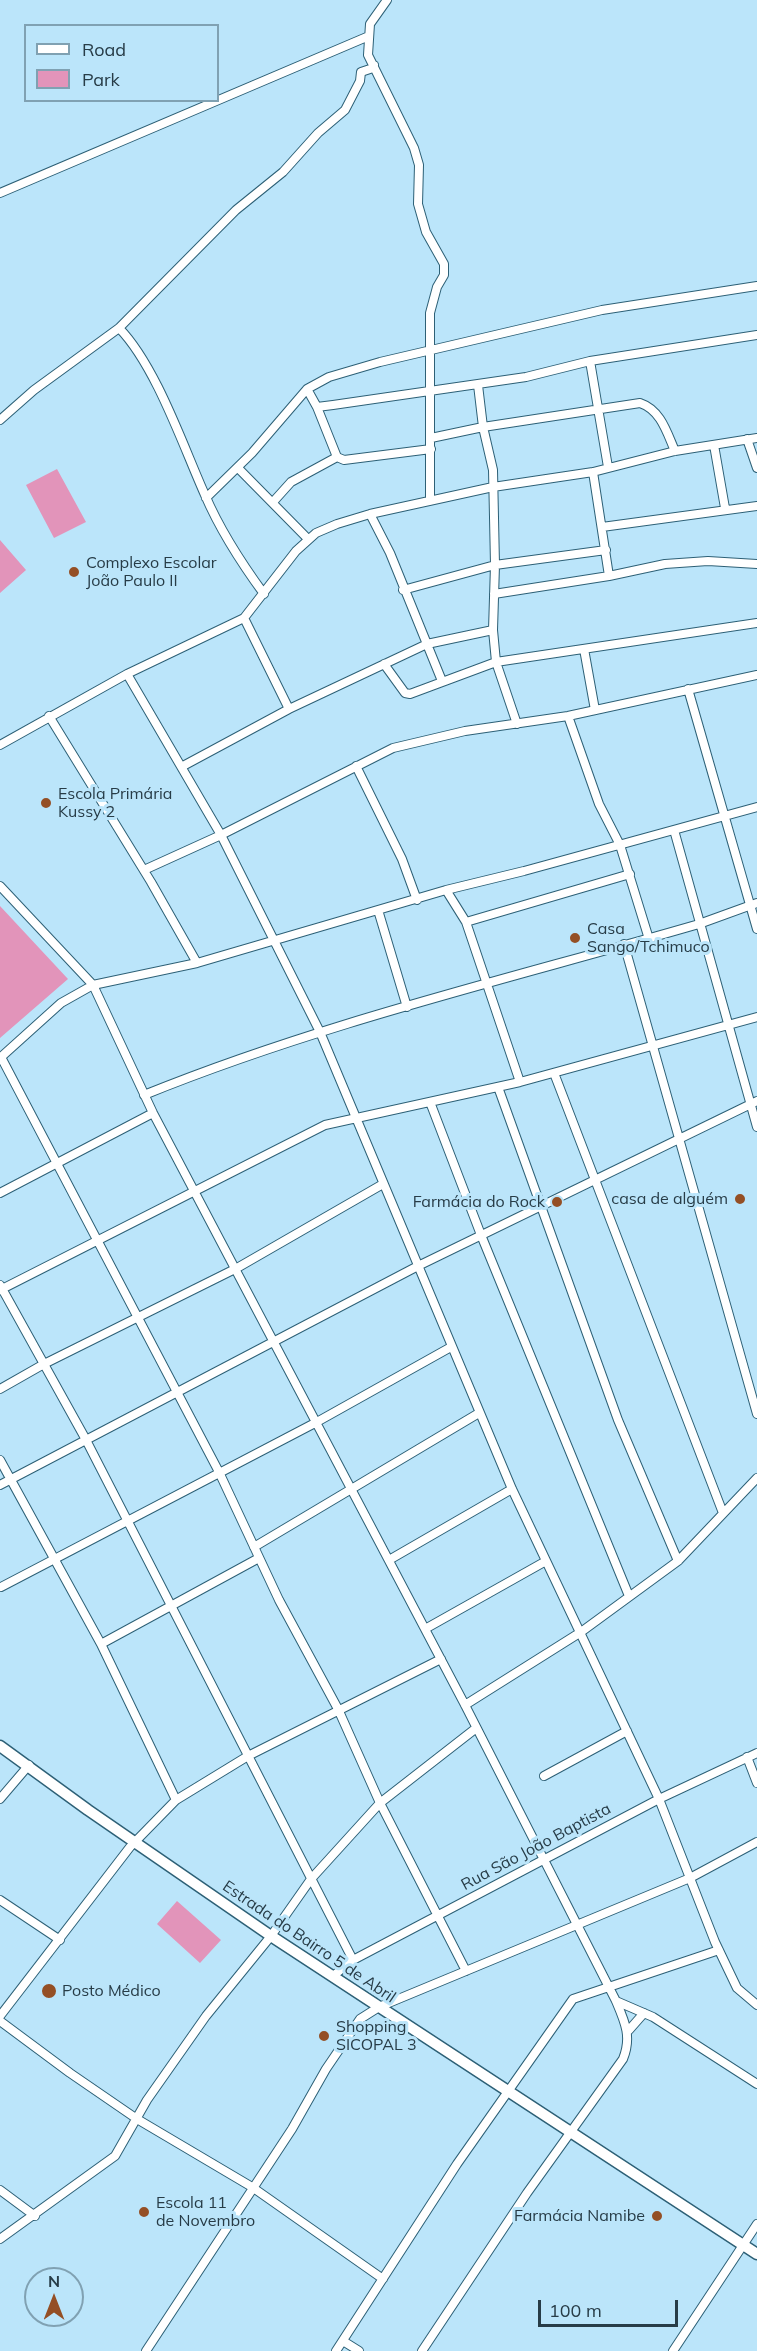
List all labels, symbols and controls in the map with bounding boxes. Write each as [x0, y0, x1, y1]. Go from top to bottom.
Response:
legend [24, 24, 219, 102]
text: Road [82, 38, 126, 61]
text: Park [82, 68, 120, 91]
place label: Complexo Escolar João Paulo II [86, 553, 217, 591]
marker: Complexo Escolar João Paulo II [67, 565, 81, 579]
place label: Escola Primária Kussy 2 [58, 784, 172, 822]
marker: Escola Primária Kussy 2 [39, 796, 53, 810]
place label: Casa Sango/Tchimuco [587, 919, 710, 957]
marker: Casa Sango/Tchimuco [568, 931, 582, 945]
place label: casa de alguém [611, 1189, 728, 1209]
place label: Farmácia do Rock [413, 1192, 545, 1212]
marker: casa de alguém [733, 1192, 747, 1206]
marker: Farmácia do Rock [550, 1195, 564, 1209]
street label: Rua São João Baptista [458, 1799, 614, 1895]
street label: Estrada do Bairro 5 de Abril [219, 1877, 399, 2007]
place label: Posto Médico [62, 1981, 161, 2001]
marker: Posto Médico [40, 1982, 58, 2000]
place label: Shopping SICOPAL 3 [336, 2017, 417, 2055]
marker: Shopping SICOPAL 3 [317, 2029, 331, 2043]
place label: Escola 11 de Novembro [156, 2193, 255, 2231]
marker: Escola 11 de Novembro [137, 2205, 151, 2219]
place label: Farmácia Namibe [514, 2206, 645, 2226]
marker: Farmácia Namibe [650, 2209, 664, 2223]
north arrow [24, 2267, 84, 2327]
text: N [48, 2271, 60, 2291]
scale bar [541, 2288, 680, 2326]
text: 100 m [549, 2299, 602, 2322]

